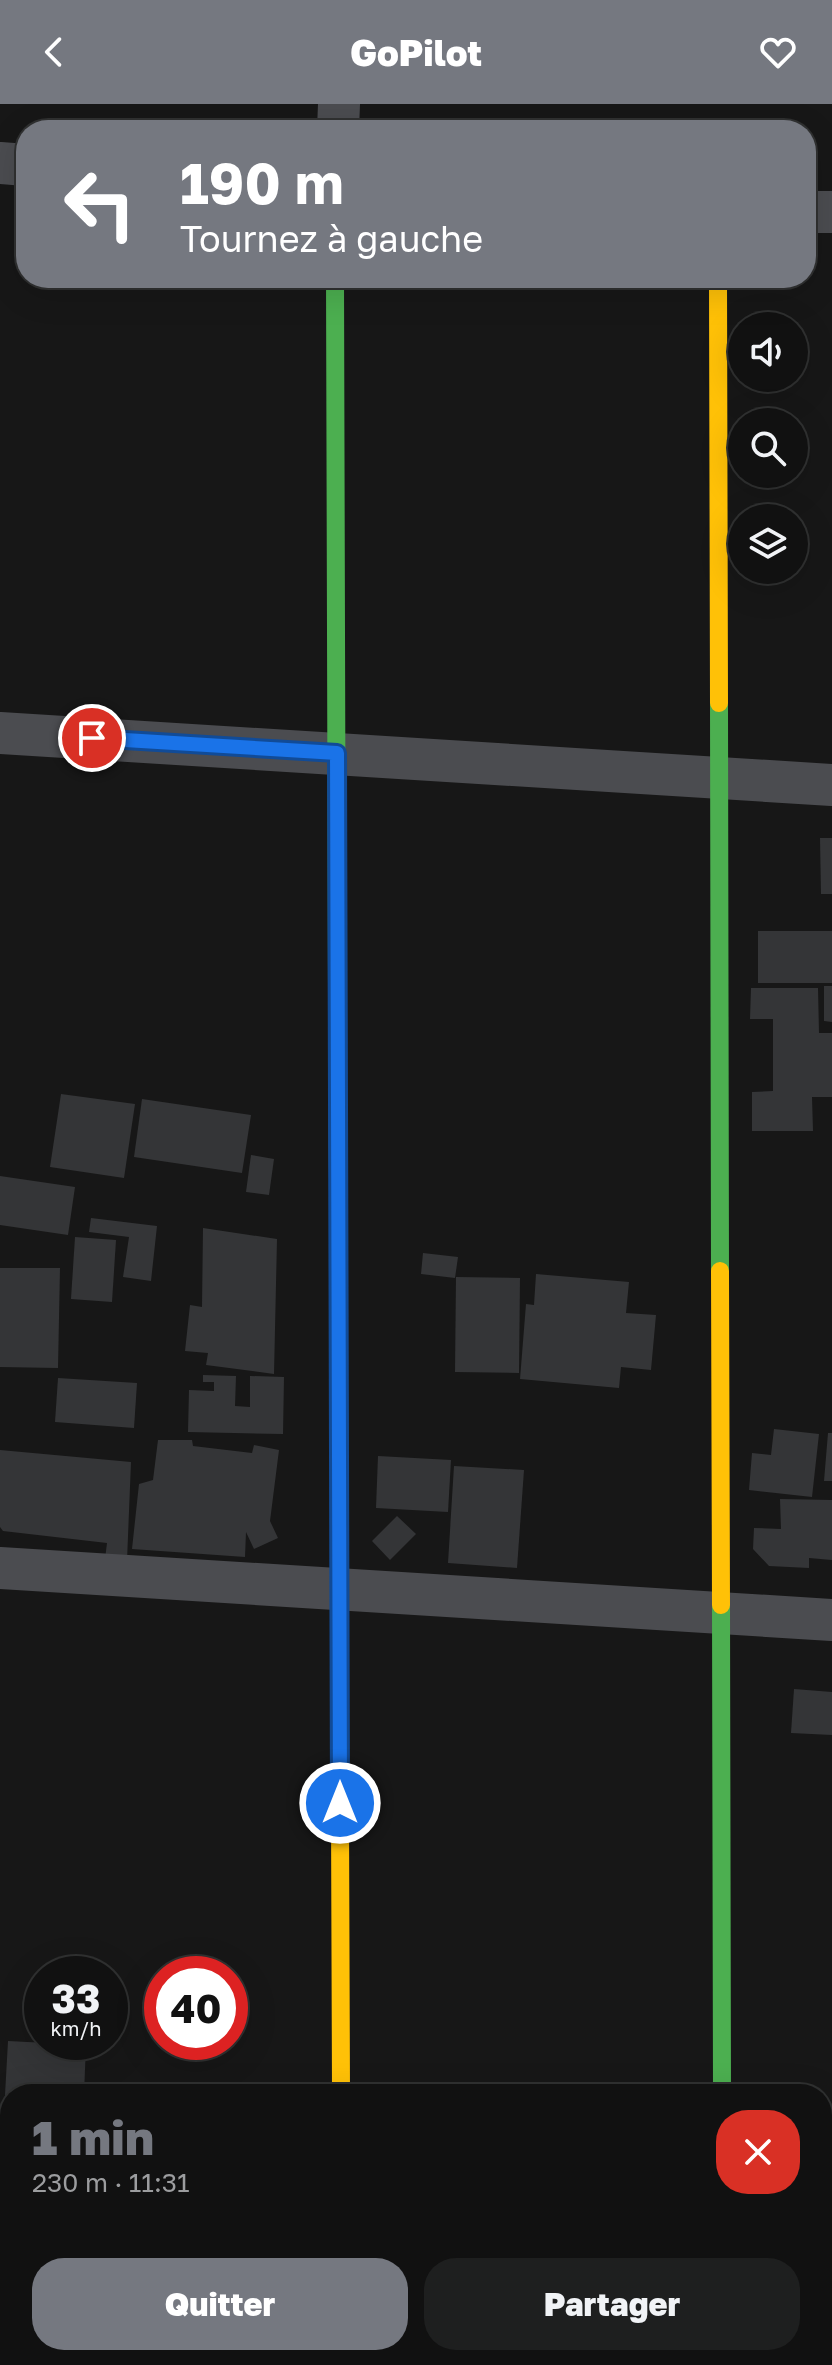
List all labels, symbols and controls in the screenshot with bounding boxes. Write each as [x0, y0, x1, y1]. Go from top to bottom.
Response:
icon: back [32, 30, 76, 74]
icon: heart [756, 30, 800, 74]
text: GoPilot [350, 31, 482, 74]
text: 190 m [180, 149, 344, 216]
icon: left [48, 152, 152, 256]
text: Tournez à gauche [180, 217, 483, 260]
map controls [728, 312, 808, 584]
button: sound [728, 312, 808, 392]
button: search [728, 408, 808, 488]
button: layers [728, 504, 808, 584]
pin [58, 704, 126, 772]
icon: arrive [70, 716, 114, 760]
position arrow [298, 1761, 382, 1845]
speed limit sign: 40 [144, 1956, 248, 2060]
text: 33 [52, 1974, 100, 2022]
text: km/h [51, 2016, 101, 2040]
text: 1 min [32, 2108, 154, 2166]
button: close [716, 2110, 800, 2194]
text: 230 m · 11:31 [32, 2167, 190, 2198]
button: Quitter [32, 2258, 408, 2350]
button: Partager [424, 2258, 800, 2350]

